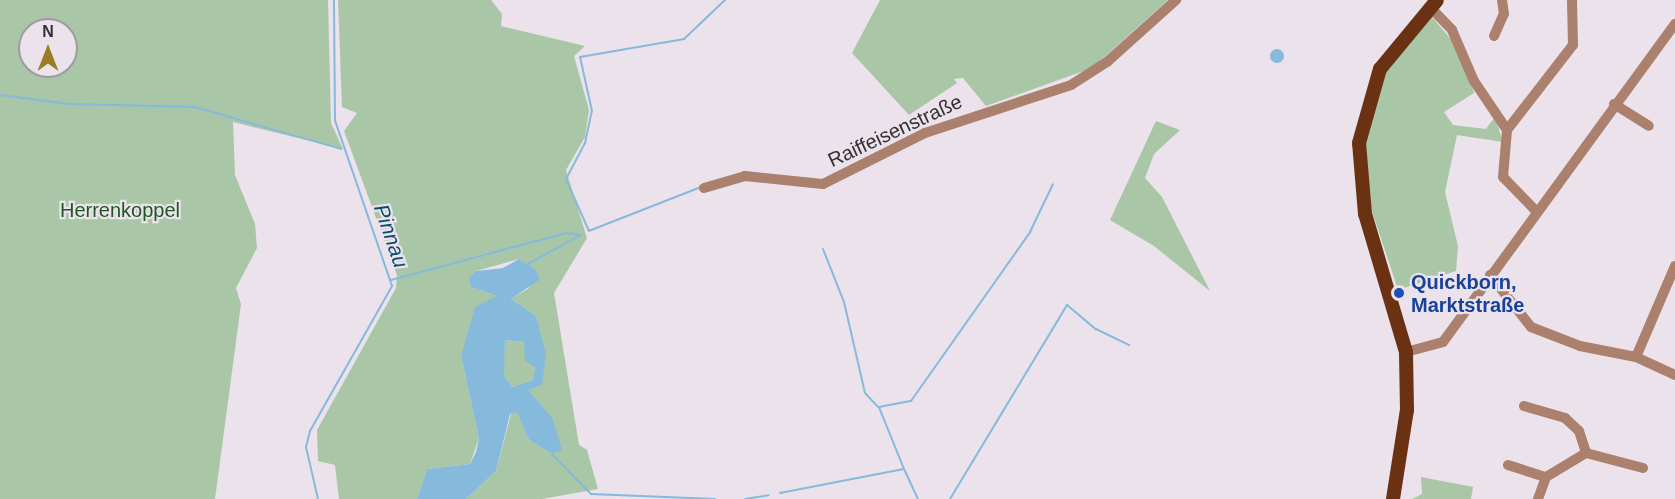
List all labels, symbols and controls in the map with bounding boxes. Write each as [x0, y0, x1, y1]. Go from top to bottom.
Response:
north arrow [18, 18, 78, 78]
text: N [42, 23, 54, 40]
street label: Raiffeisenstraße [824, 89, 966, 173]
park label: Herrenkoppel [60, 198, 180, 222]
water label: Pinnau [368, 201, 414, 271]
place label: Quickborn, Marktstraße [1411, 270, 1524, 317]
marker: Quickborn, Marktstraße [1392, 286, 1406, 300]

